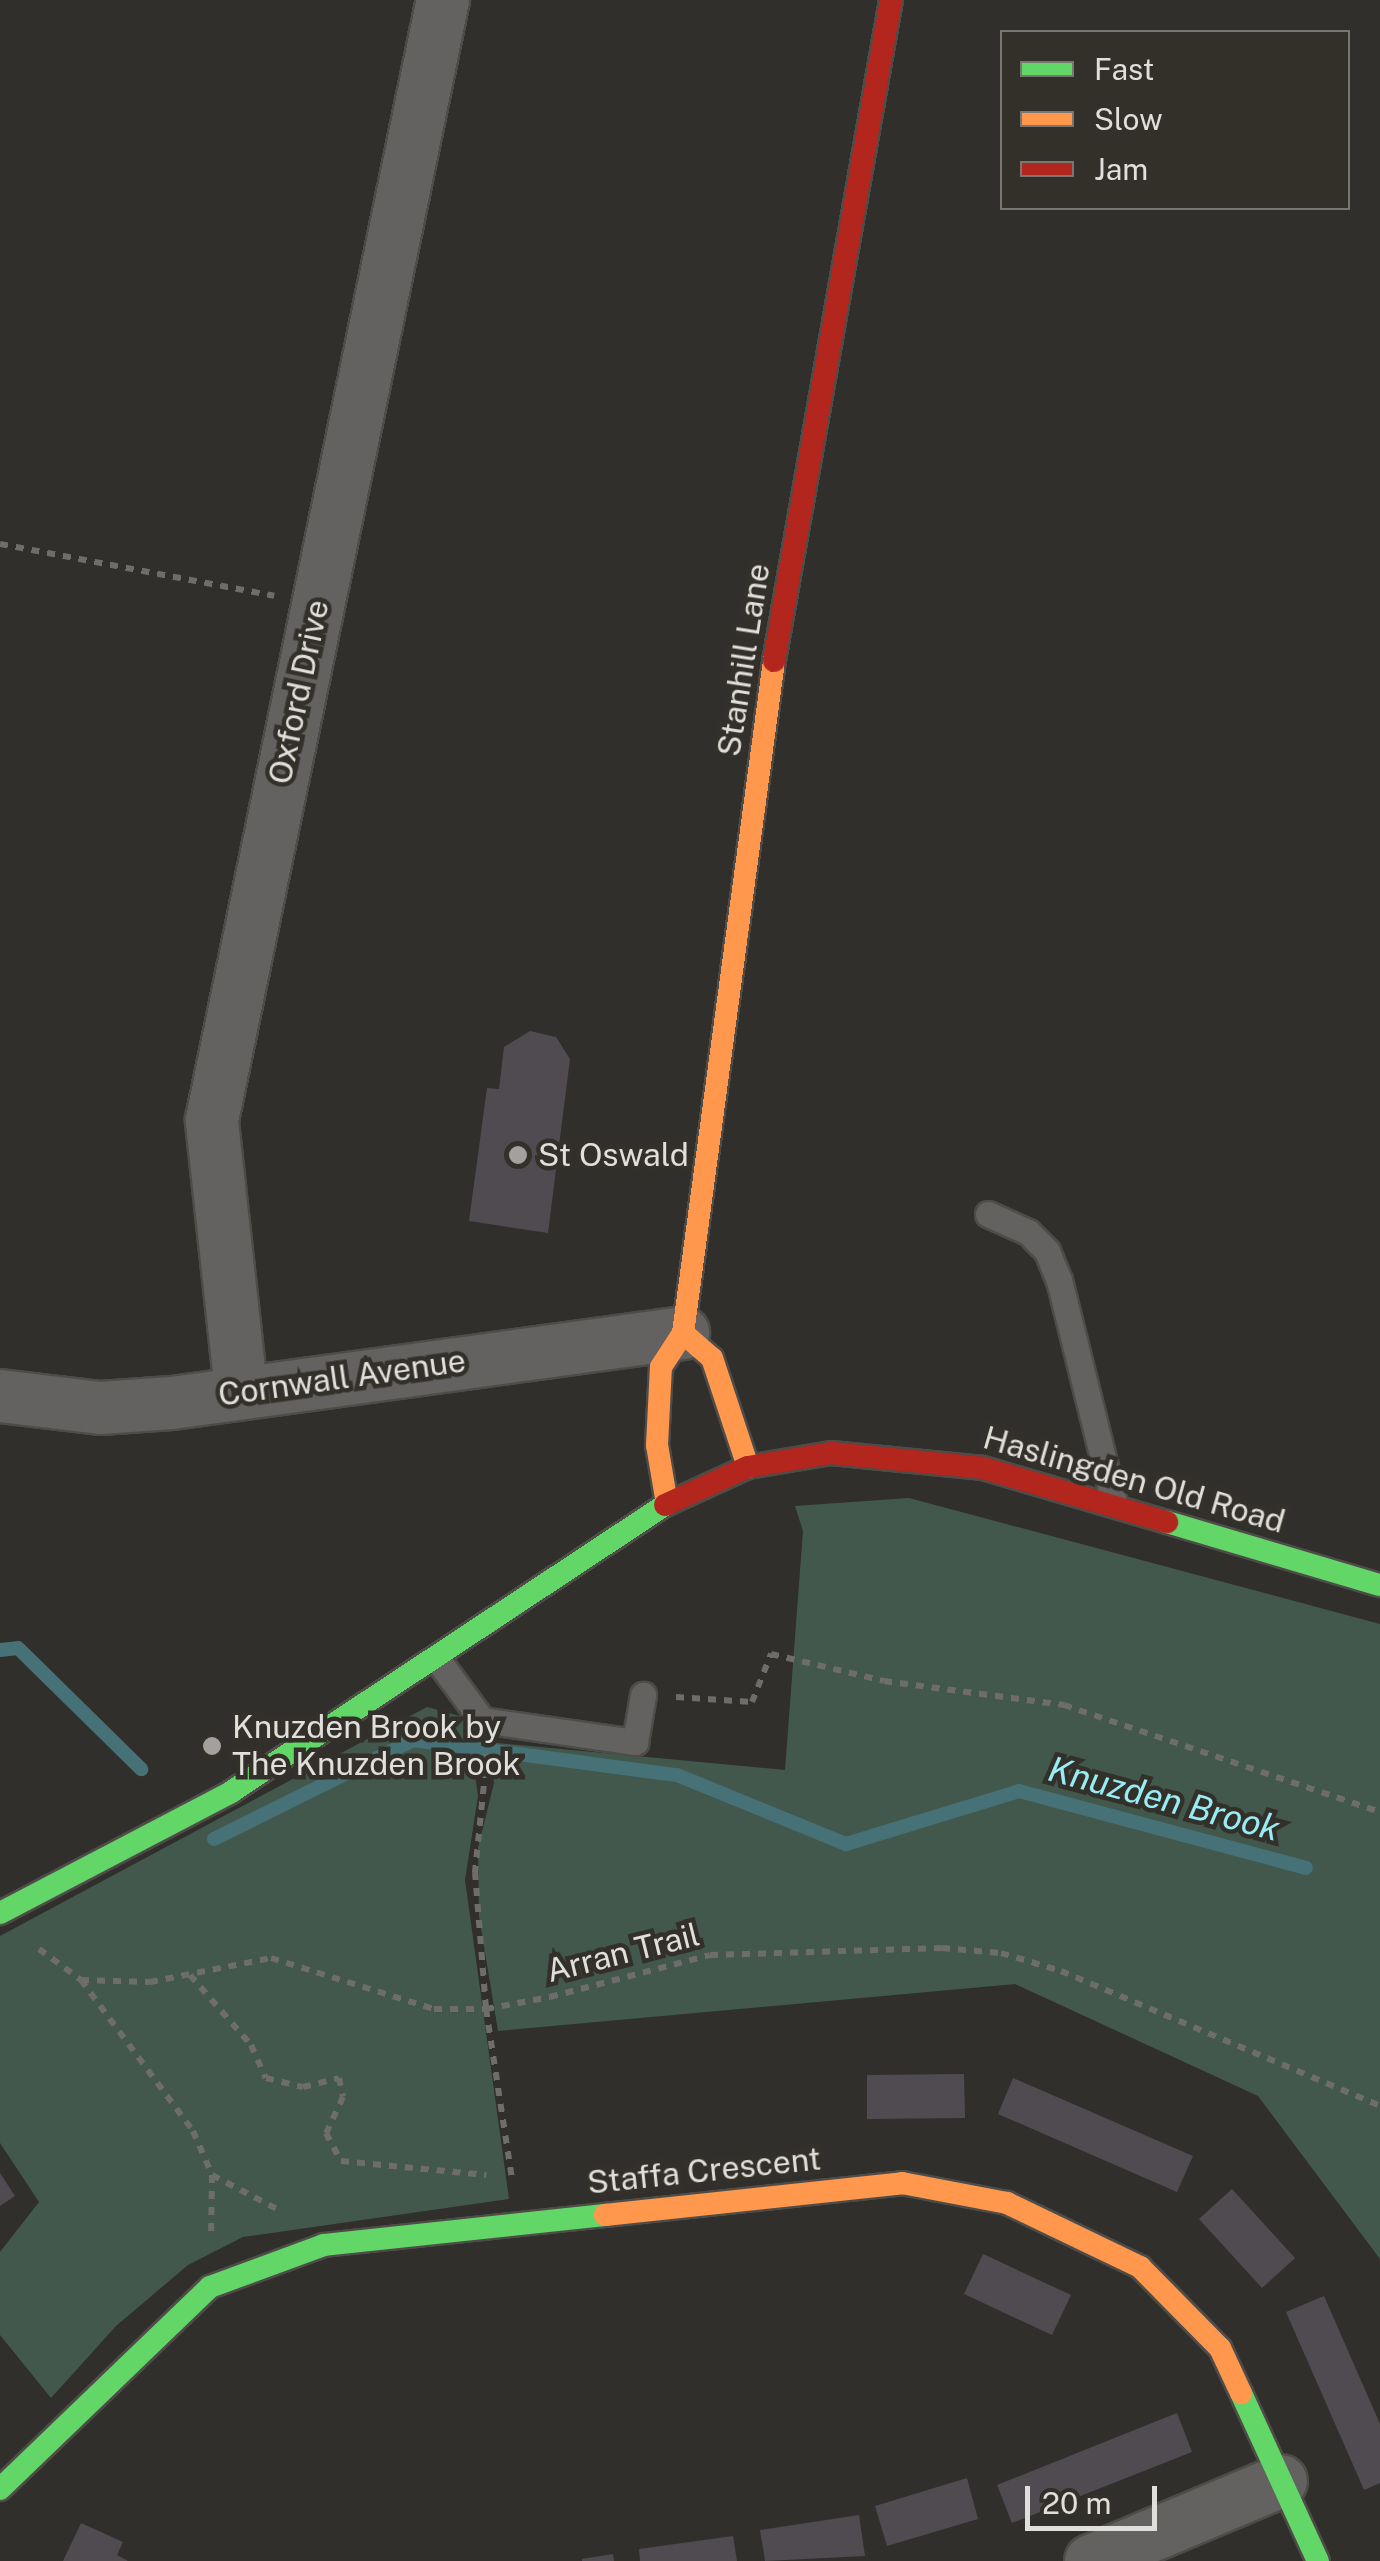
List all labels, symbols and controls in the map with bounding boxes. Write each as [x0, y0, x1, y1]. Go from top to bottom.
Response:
legend [1000, 30, 1350, 210]
text: Fast [1094, 51, 1154, 87]
text: Slow [1094, 101, 1163, 137]
text: Jam [1094, 151, 1148, 187]
street label: Stanhill Lane [710, 561, 778, 759]
street label: Oxford Drive [261, 596, 337, 788]
place label: St Oswald [538, 1136, 689, 1174]
marker: St Oswald [507, 1144, 529, 1166]
street label: Cornwall Avenue [216, 1342, 468, 1414]
street label: Haslingden Old Road [979, 1419, 1289, 1541]
place label: Knuzden Brook by The Knuzden Brook [232, 1709, 521, 1784]
marker: Knuzden Brook by The Knuzden Brook [201, 1735, 223, 1757]
water label: Knuzden Brook [1044, 1748, 1284, 1850]
street label: Arran Trail [542, 1915, 704, 1991]
street label: Staffa Crescent [585, 2140, 823, 2202]
scale bar [1030, 2466, 1162, 2528]
text: 20 m [1042, 2485, 1111, 2521]

